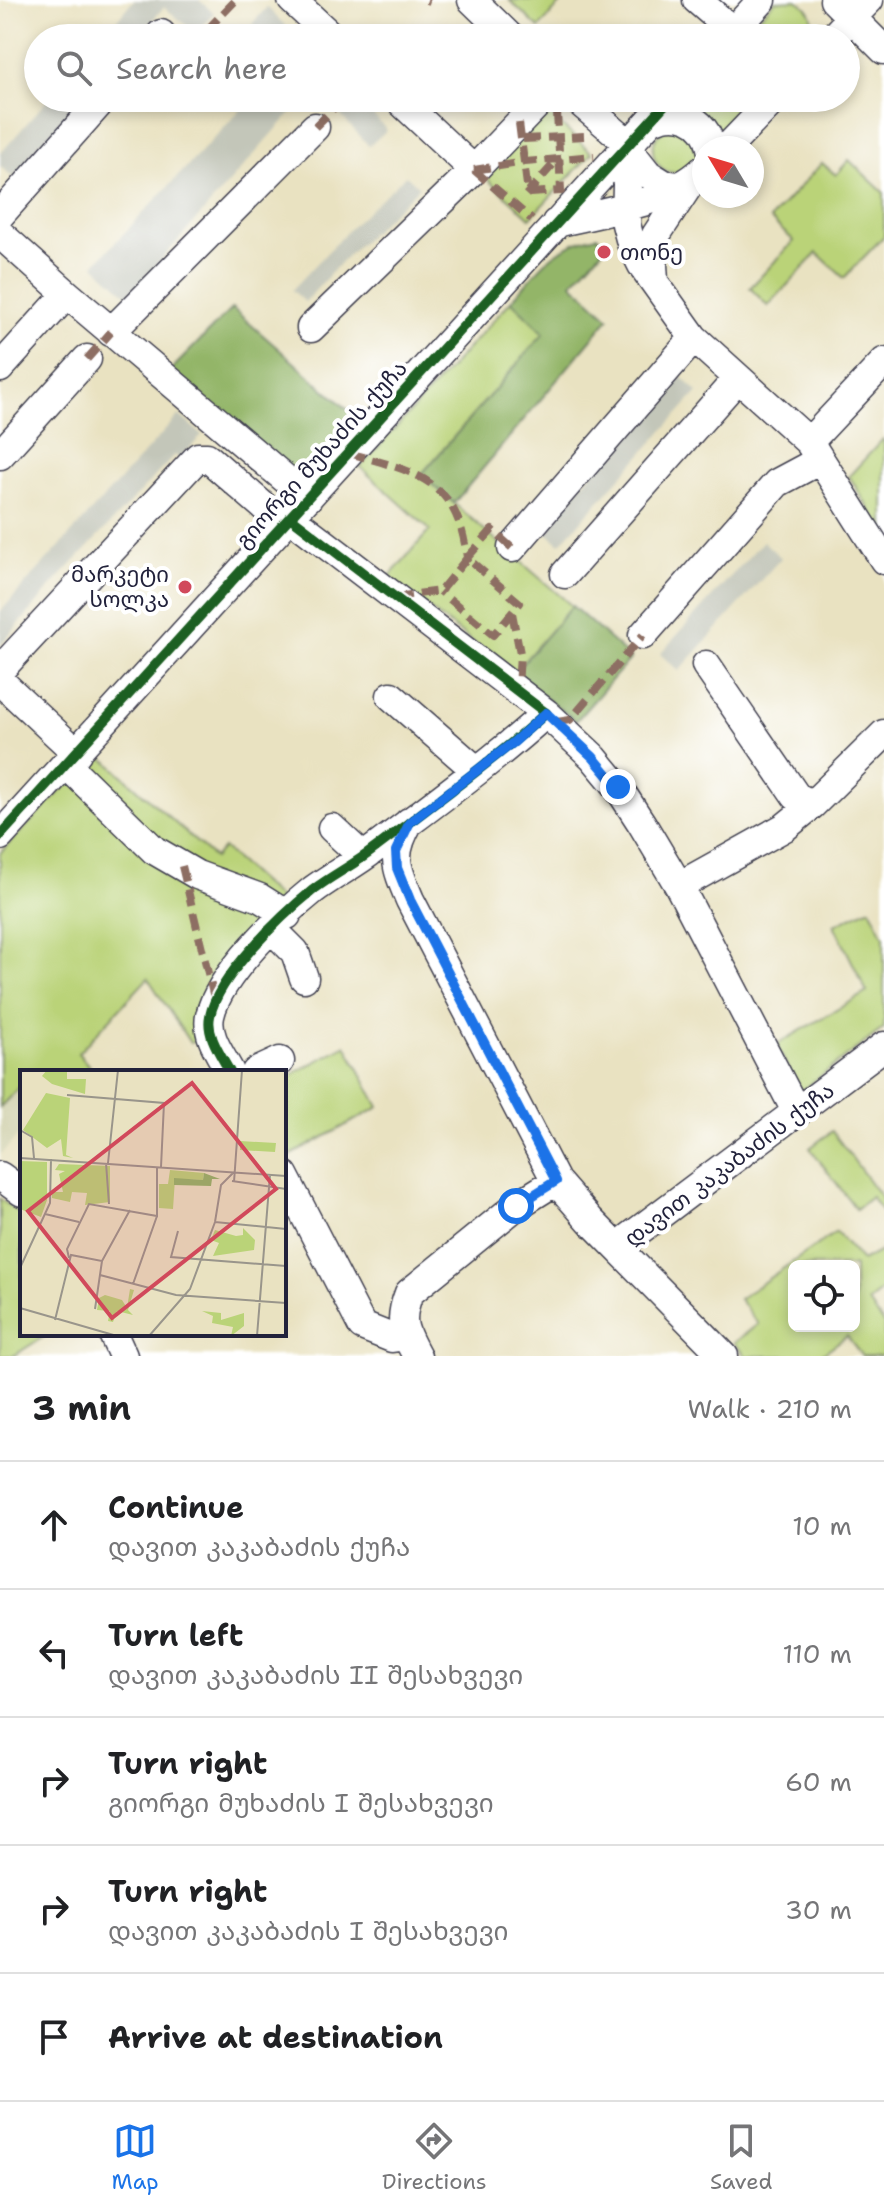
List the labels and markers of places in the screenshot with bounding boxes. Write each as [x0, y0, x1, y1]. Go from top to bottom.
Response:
place label: თონე [620, 238, 683, 267]
marker: თონე [595, 243, 613, 261]
place label: მარკეტი სოლკა [71, 560, 169, 614]
marker: მარკეტი სოლკა [176, 578, 194, 596]

